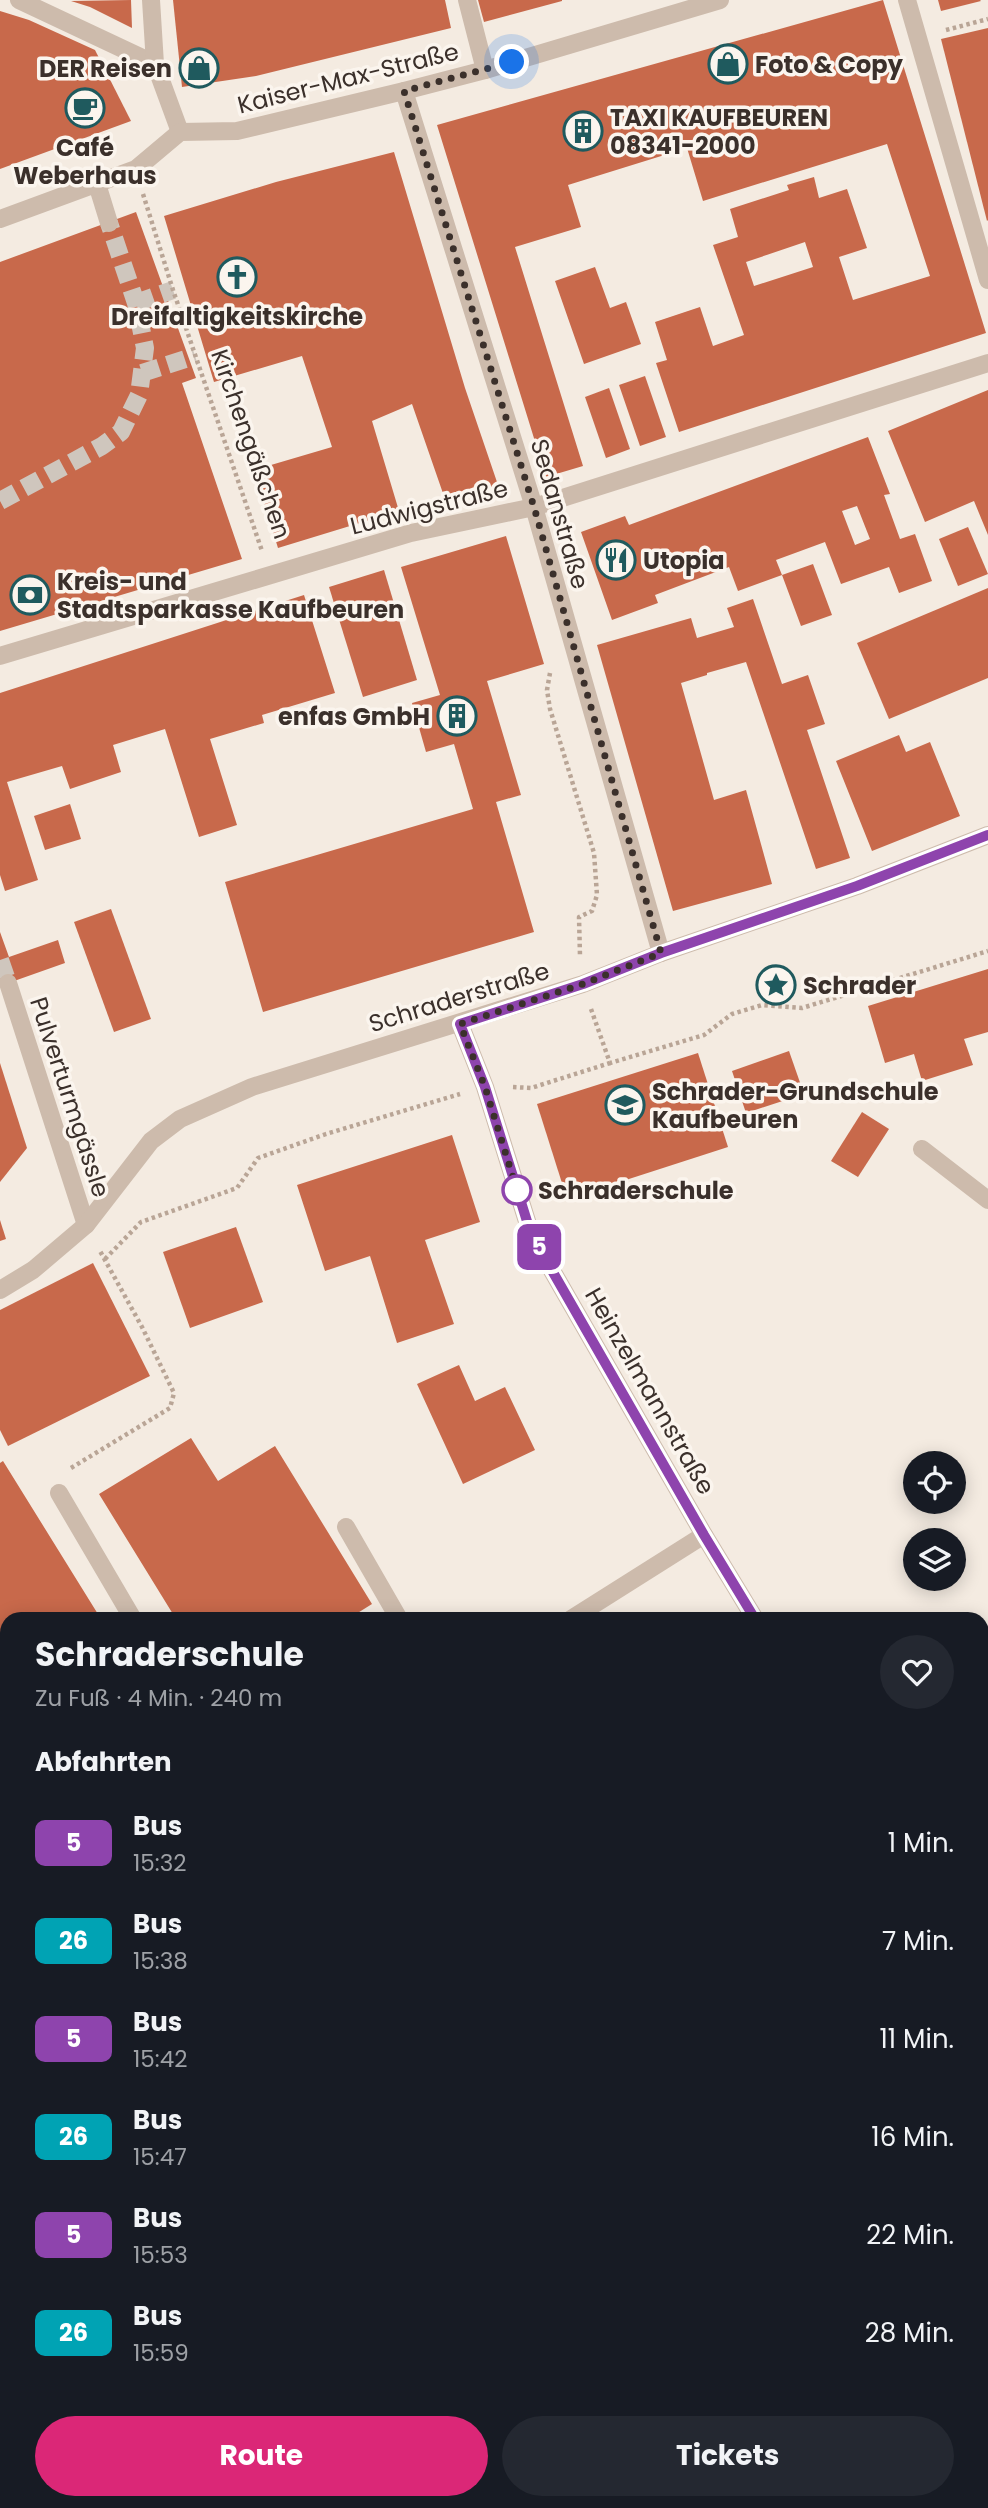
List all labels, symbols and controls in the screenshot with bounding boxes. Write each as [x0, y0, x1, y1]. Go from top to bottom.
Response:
street label: Kaiser-Max-Straße [234, 35, 462, 121]
shop icon: Foto & Copy [707, 43, 749, 85]
your location [494, 44, 529, 79]
shop icon: DER Reisen [178, 47, 220, 89]
place label: Foto & Copy [755, 48, 904, 81]
place label: DER Reisen [39, 52, 172, 85]
cafe icon: Café Weberhaus [64, 87, 106, 129]
place label: TAXI KAUFBEUREN 08341-2000 [610, 101, 828, 162]
building icon: TAXI KAUFBEUREN 08341-2000 [562, 110, 604, 152]
place label: Café Weberhaus [13, 131, 157, 192]
church icon: Dreifaltigkeitskirche [216, 256, 258, 298]
place label: Dreifaltigkeitskirche [111, 300, 363, 333]
street label: Kirchengäßchen [203, 345, 299, 543]
street label: Sedanstraße [523, 435, 597, 593]
street label: Ludwigstraße [347, 471, 511, 543]
restaurant icon: Utopia [595, 539, 637, 581]
place label: Utopia [643, 544, 725, 577]
place label: Kreis- und Stadtsparkasse Kaufbeuren [57, 565, 404, 626]
bank icon: Kreis- und Stadtsparkasse Kaufbeuren [9, 574, 51, 616]
building icon: enfas GmbH [436, 695, 478, 737]
place label: enfas GmbH [278, 700, 430, 733]
street label: Schraderstraße [365, 954, 553, 1040]
place icon: Schrader [755, 964, 797, 1006]
place label: Schrader [803, 969, 916, 1002]
street label: Pulverturmgässle [22, 993, 118, 1201]
place label: Schrader-Grundschule Kaufbeuren [652, 1075, 939, 1136]
school or university icon: Schrader-Grundschule Kaufbeuren [604, 1084, 646, 1126]
place label: Schraderschule [538, 1174, 734, 1207]
marker: Schraderschule [502, 1175, 532, 1205]
line badge: 5 [516, 1224, 562, 1270]
text: 5 [531, 1230, 547, 1263]
street label: Heinzelmannstraße [577, 1282, 723, 1500]
map controls [903, 1451, 966, 1591]
button: locate [903, 1451, 966, 1514]
button: layers [903, 1528, 966, 1591]
text: Schraderschule [35, 1631, 304, 1678]
button: heart [880, 1635, 954, 1709]
text: Zu Fuß · 4 Min. · 240 m [35, 1682, 282, 1714]
text: Abfahrten [35, 1744, 172, 1780]
text: Bus [133, 1808, 182, 1844]
text: 1 Min. [888, 1825, 954, 1861]
text: 5 [66, 1826, 81, 1859]
text: 15:32 [133, 1847, 186, 1879]
text: Bus [133, 1906, 182, 1942]
text: 7 Min. [882, 1923, 954, 1959]
text: 26 [59, 1924, 88, 1957]
text: 15:38 [133, 1945, 188, 1977]
text: Bus [133, 2004, 182, 2040]
text: 11 Min. [880, 2021, 954, 2057]
text: 5 [66, 2022, 81, 2055]
text: 15:42 [133, 2043, 187, 2075]
text: Bus [133, 2102, 182, 2138]
text: 16 Min. [871, 2119, 954, 2155]
text: 26 [59, 2120, 88, 2153]
text: 15:47 [133, 2141, 187, 2173]
text: Bus [133, 2200, 182, 2236]
text: 22 Min. [866, 2217, 954, 2253]
text: 5 [66, 2218, 81, 2251]
text: 15:53 [133, 2239, 188, 2271]
text: Bus [133, 2298, 182, 2334]
text: 28 Min. [865, 2315, 954, 2351]
text: 26 [59, 2316, 88, 2349]
text: 15:59 [133, 2337, 189, 2369]
button: Route [35, 2416, 488, 2496]
button: Tickets [502, 2416, 954, 2496]

